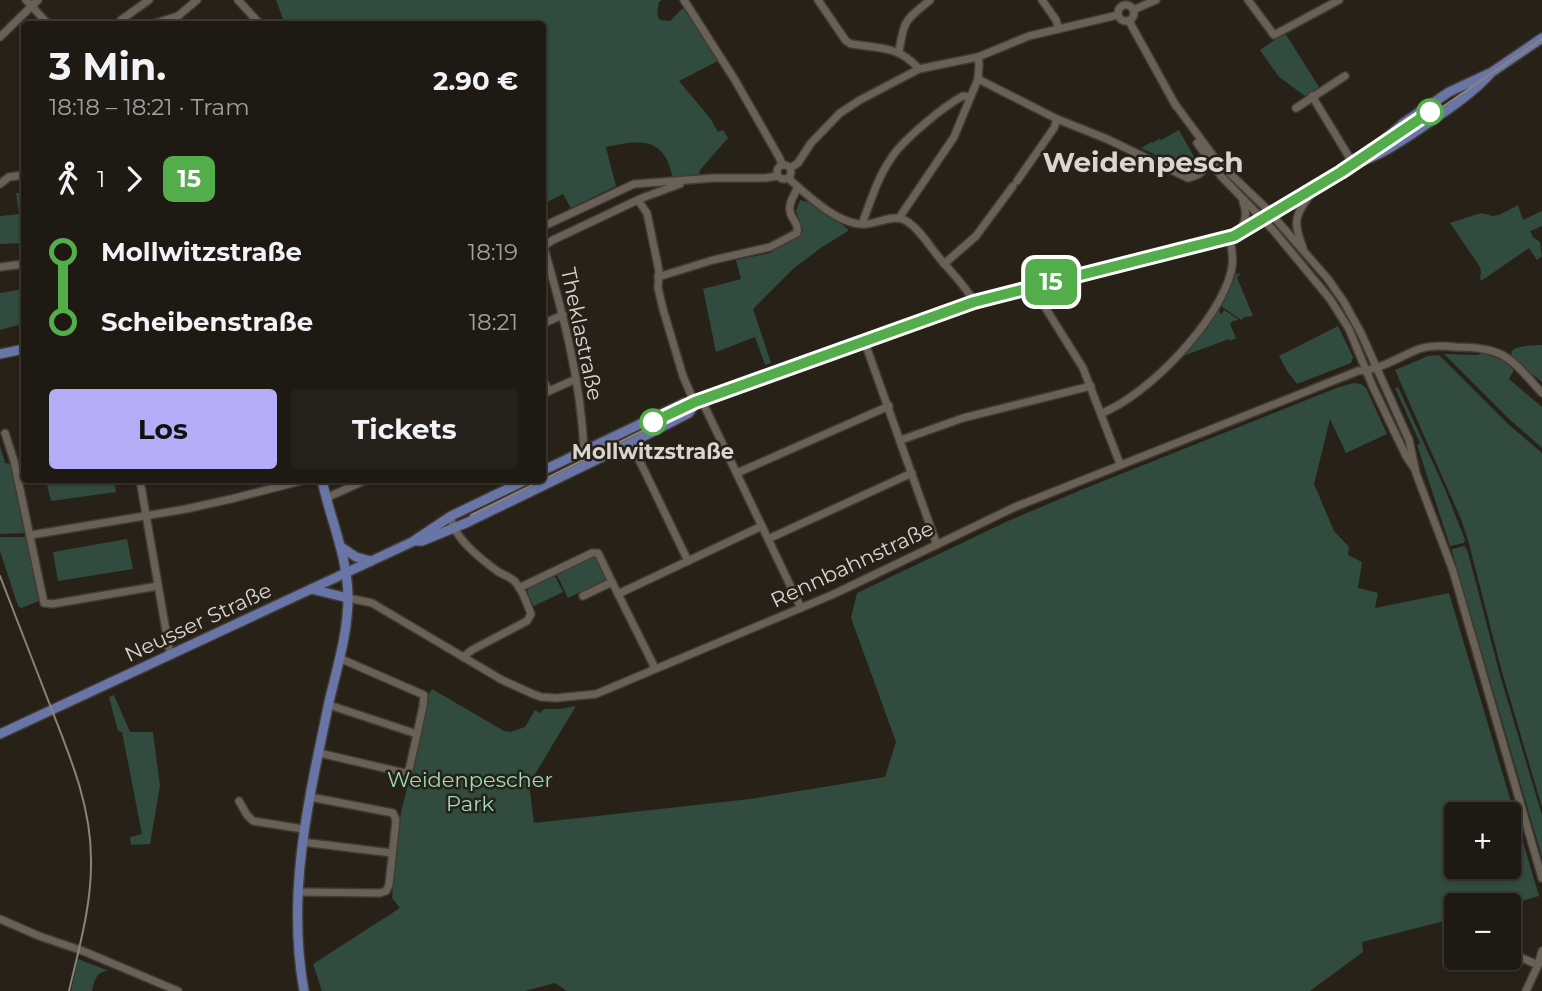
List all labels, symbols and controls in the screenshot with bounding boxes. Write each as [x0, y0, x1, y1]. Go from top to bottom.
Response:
text: 3 Min. [49, 43, 166, 90]
text: 2.90 € [433, 65, 518, 97]
text: 18:18 – 18:21 · Tram [49, 93, 250, 121]
unlabelled marker [1417, 99, 1443, 125]
district label: Weidenpesch [1042, 145, 1244, 179]
icon: walk [49, 160, 87, 198]
icon: forward [115, 160, 153, 198]
text: 15 [177, 164, 201, 193]
text: 1 [97, 165, 105, 193]
text: Mollwitzstraße [101, 236, 302, 268]
text: 18:19 [468, 238, 518, 266]
line badge: 15 [1020, 259, 1082, 305]
street label: Theklastraße [556, 265, 608, 403]
text: 15 [1039, 267, 1063, 296]
text: Scheibenstraße [101, 306, 313, 338]
text: 18:21 [469, 308, 518, 336]
button: Los [49, 389, 277, 469]
button: Tickets [291, 389, 518, 469]
marker: Mollwitzstraße [640, 409, 666, 435]
place label: Mollwitzstraße [572, 439, 734, 464]
street label: Rennbahnstraße [767, 515, 937, 613]
street label: Neusser Straße [121, 577, 275, 667]
park label: Weidenpescher Park [387, 767, 553, 816]
map controls [1444, 802, 1521, 970]
button: + [1444, 802, 1521, 879]
button: − [1444, 893, 1521, 970]

